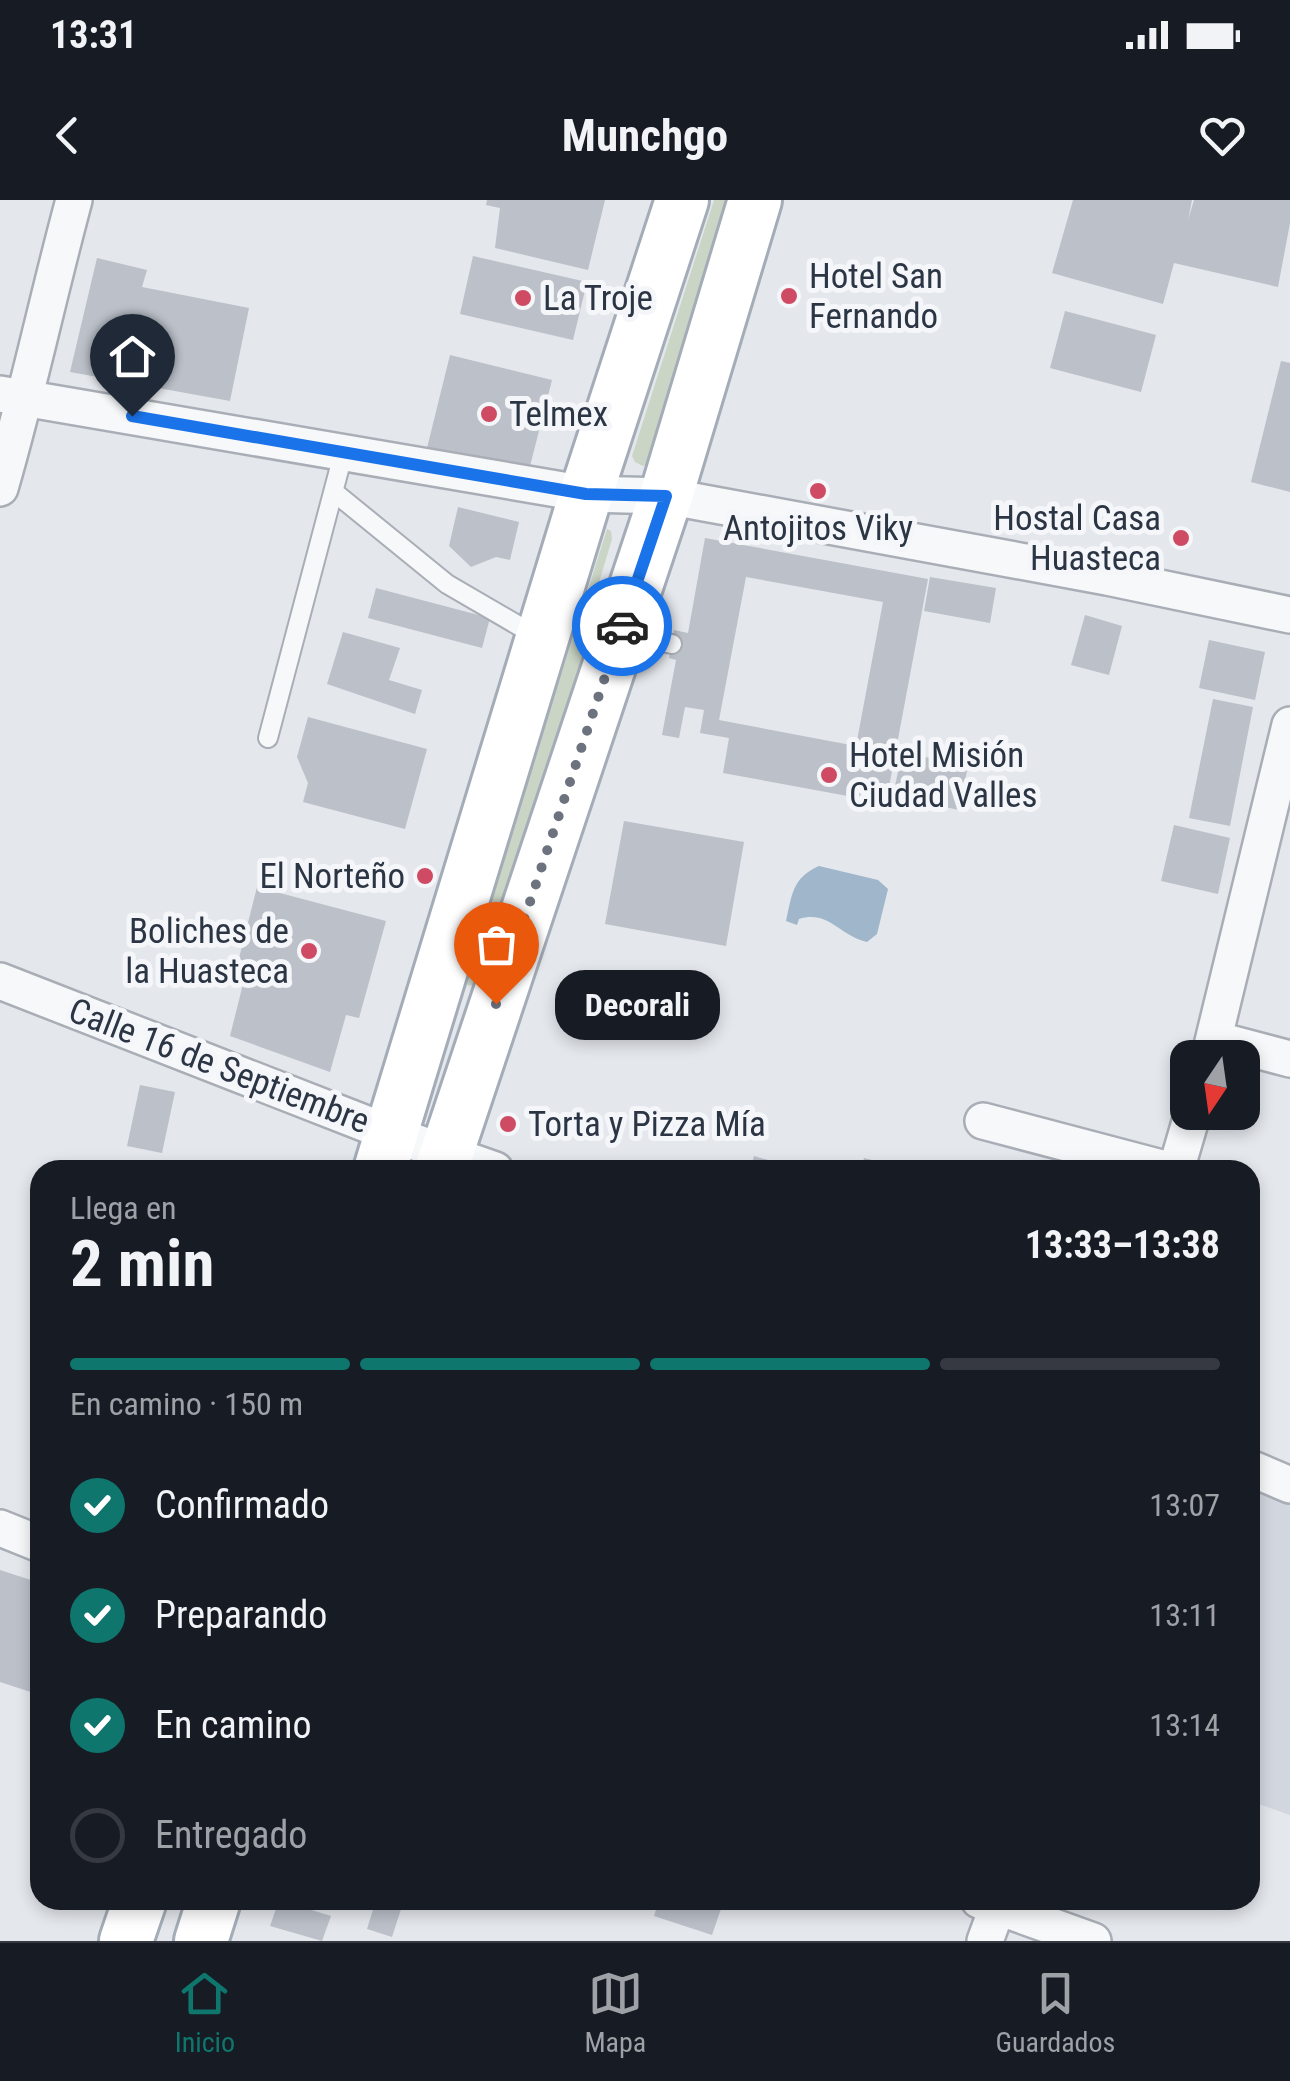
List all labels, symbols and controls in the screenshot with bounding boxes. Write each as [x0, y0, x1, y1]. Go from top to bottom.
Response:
text: 13:31 [50, 13, 137, 57]
icon: back [40, 108, 95, 163]
icon: heart [1195, 108, 1250, 163]
text: Munchgo [562, 109, 728, 162]
place label: Hotel San Fernando [809, 256, 943, 337]
place label: La Troje [543, 278, 653, 319]
marker: Hotel San Fernando [778, 285, 800, 307]
marker: La Troje [512, 287, 534, 309]
pin [90, 314, 175, 417]
icon: home [105, 329, 160, 384]
place label: Telmex [509, 394, 608, 435]
marker: Telmex [478, 403, 500, 425]
marker: Antojitos Viky [807, 480, 829, 502]
place label: Hostal Casa Huasteca [993, 498, 1161, 579]
place label: Antojitos Viky [723, 508, 913, 549]
marker: Hostal Casa Huasteca [1170, 527, 1192, 549]
courier [572, 576, 672, 676]
icon: car [595, 599, 650, 654]
place label: Hotel Misión Ciudad Valles [849, 735, 1037, 816]
marker: Hotel Misión Ciudad Valles [818, 764, 840, 786]
place label: El Norteño [259, 856, 405, 897]
marker: El Norteño [414, 865, 436, 887]
pin [454, 902, 539, 1005]
place label: Boliches de la Huasteca [125, 911, 289, 992]
icon: bag [469, 917, 524, 972]
marker: Boliches de la Huasteca [298, 940, 320, 962]
callout: Decorali [556, 969, 721, 1039]
text: Decorali [585, 986, 690, 1024]
street label: Calle 16 de Septiembre [63, 990, 375, 1142]
north arrow [1170, 1040, 1260, 1130]
map controls [1170, 1040, 1260, 1130]
place label: Torta y Pizza Mía [528, 1104, 766, 1145]
marker: Torta y Pizza Mía [497, 1113, 519, 1135]
text: Llega en [70, 1189, 177, 1227]
text: 13:33–13:38 [1025, 1223, 1220, 1267]
text: 2 min [70, 1226, 214, 1302]
text: En camino · 150 m [70, 1385, 303, 1423]
icon: check [70, 1478, 125, 1533]
text: Confirmado [155, 1483, 329, 1527]
text: 13:07 [1149, 1486, 1220, 1524]
icon: check [70, 1588, 125, 1643]
text: Preparando [155, 1593, 327, 1637]
text: 13:11 [1149, 1596, 1220, 1634]
icon: check [70, 1698, 125, 1753]
text: En camino [155, 1703, 312, 1747]
text: 13:14 [1149, 1706, 1220, 1744]
text: Entregado [155, 1813, 307, 1857]
tab: Inicio [175, 1966, 235, 2059]
tab: Mapa [584, 1966, 646, 2059]
tab: Guardados [996, 1966, 1115, 2059]

